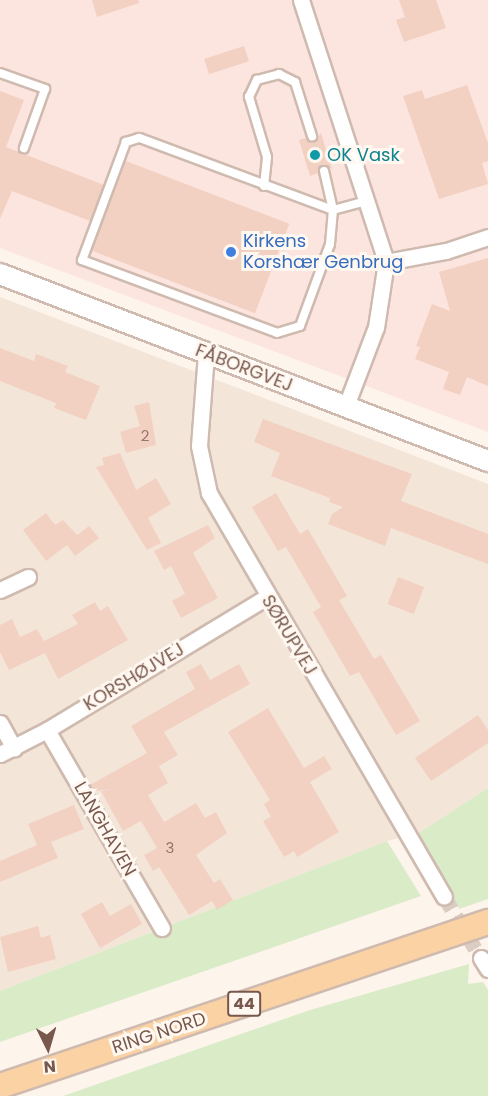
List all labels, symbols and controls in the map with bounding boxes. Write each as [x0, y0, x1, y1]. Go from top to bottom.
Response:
place label: OK Vask [327, 144, 400, 166]
marker: OK Vask [308, 148, 322, 162]
place label: Kirkens Korshær Genbrug [243, 231, 403, 274]
marker: Kirkens Korshær Genbrug [224, 245, 238, 259]
street label: FÅBORGVEJ [192, 340, 296, 396]
house number: 2 [141, 427, 149, 445]
street label: SØRUPVEJ [257, 591, 321, 679]
street label: KORSHØJVEJ [80, 639, 188, 715]
street label: LANGHAVEN [69, 778, 141, 880]
house number: 3 [166, 839, 174, 857]
road number: 44 [226, 991, 262, 1017]
street label: RING NORD [109, 1008, 209, 1058]
north arrow [18, 1018, 78, 1078]
text: N [43, 1054, 57, 1078]

